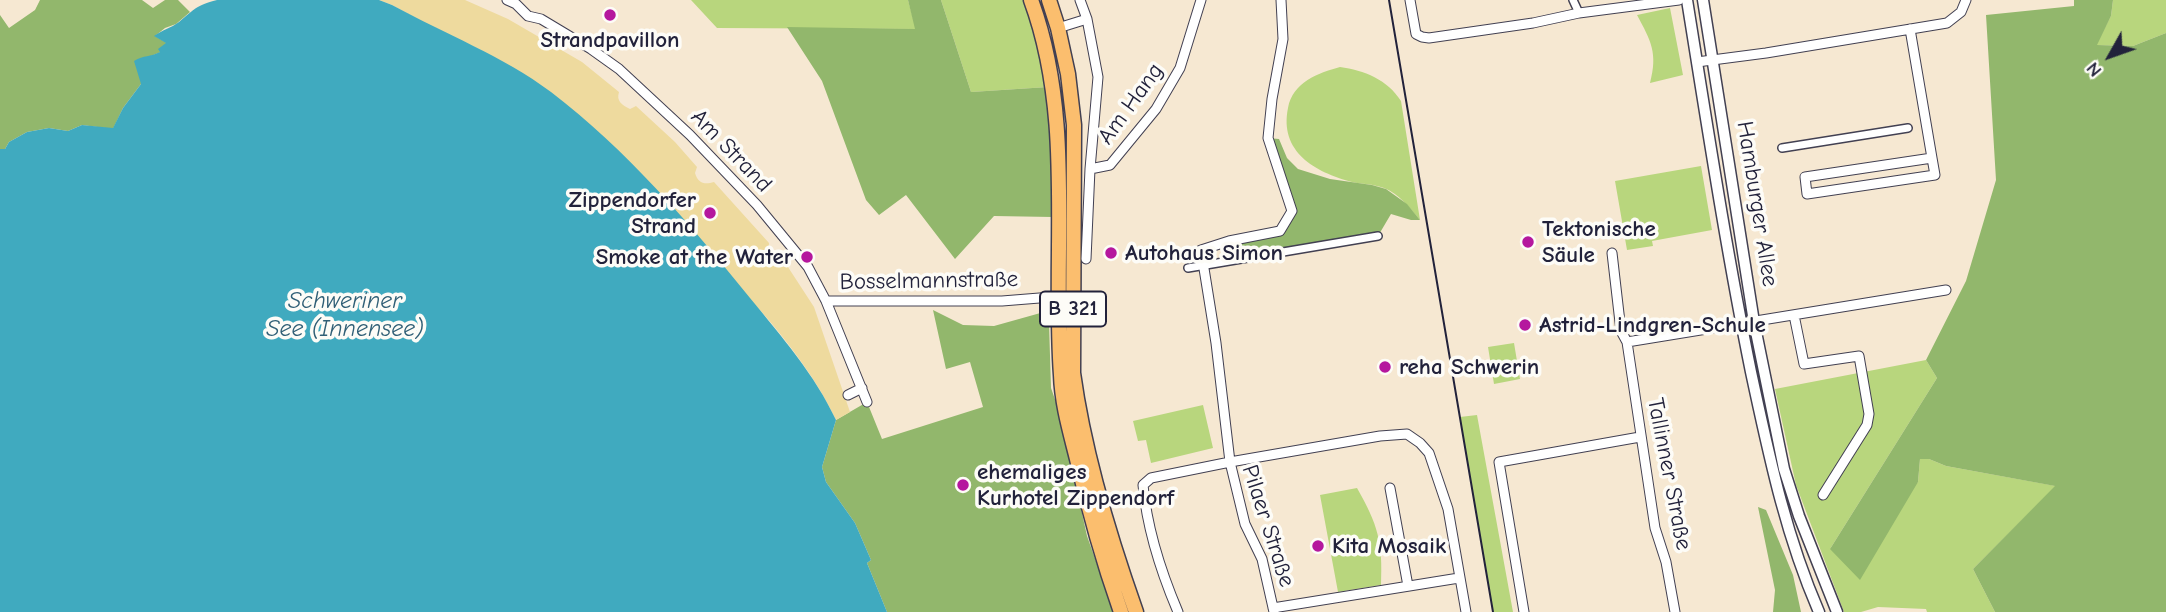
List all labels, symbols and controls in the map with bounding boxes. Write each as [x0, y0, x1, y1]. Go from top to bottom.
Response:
marker: Strandpavillon [602, 7, 618, 23]
north arrow [2075, 21, 2145, 91]
place label: Strandpavillon [540, 26, 680, 54]
street label: Am Hang [1092, 58, 1170, 150]
text: N [2082, 58, 2106, 81]
street label: Am Strand [685, 104, 777, 198]
street label: Hamburger Allee [1730, 119, 1784, 289]
place label: Zippendorfer Strand [569, 186, 696, 240]
marker: Zippendorfer Strand [702, 205, 718, 221]
place label: Tektonische Säule [1542, 215, 1656, 269]
marker: Tektonische Säule [1520, 234, 1536, 250]
place label: Autohaus Simon [1125, 239, 1283, 267]
place label: Smoke at the Water [596, 243, 793, 271]
marker: Autohaus Simon [1103, 245, 1119, 261]
marker: Smoke at the Water [799, 249, 815, 265]
street label: Bosselmannstraße [839, 266, 1019, 296]
water label: Schweriner See (Innensee) [266, 287, 424, 343]
road number: B 321 [1040, 292, 1106, 326]
place label: Astrid-Lindgren-Schule [1539, 311, 1766, 339]
marker: Astrid-Lindgren-Schule [1517, 317, 1533, 333]
place label: reha Schwerin [1399, 353, 1539, 381]
marker: reha Schwerin [1377, 359, 1393, 375]
street label: Tallinner Straße [1641, 396, 1697, 552]
place label: ehemaliges Kurhotel Zippendorf [977, 458, 1174, 512]
street label: Pilaer Straße [1235, 461, 1301, 591]
marker: ehemaliges Kurhotel Zippendorf [955, 477, 971, 493]
place label: Kita Mosaik [1332, 532, 1446, 560]
marker: Kita Mosaik [1310, 538, 1326, 554]

